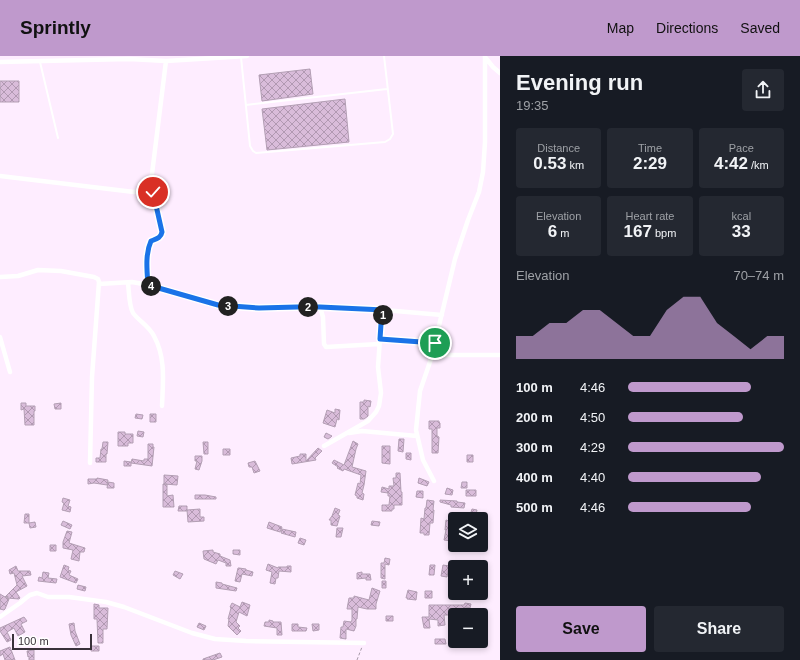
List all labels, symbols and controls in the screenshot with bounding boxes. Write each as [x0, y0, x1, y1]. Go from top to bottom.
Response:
text: Sprintly [20, 17, 91, 38]
text: Map [607, 20, 634, 36]
text: Directions [656, 20, 718, 36]
text: Saved [740, 20, 780, 36]
button: share [742, 69, 784, 111]
text: Evening run [516, 70, 643, 95]
text: 19:35 [516, 98, 549, 113]
text: Distance [537, 142, 580, 154]
text: Time [638, 142, 662, 154]
text: Pace [729, 142, 754, 154]
text: 0.53 [533, 154, 566, 173]
text: 2:29 [633, 154, 667, 173]
text: 4:42 [714, 154, 748, 173]
text: km [566, 159, 584, 171]
text: /km [748, 159, 769, 171]
pin [136, 175, 170, 209]
icon: check [142, 181, 164, 203]
text: Elevation [536, 210, 581, 222]
text: Heart rate [626, 210, 674, 222]
text: kcal [732, 210, 751, 222]
text: 6 [548, 222, 557, 241]
text: 167 [624, 222, 652, 241]
text: 33 [732, 222, 751, 241]
text: m [557, 227, 570, 239]
text: bpm [652, 227, 676, 239]
text: Elevation [516, 268, 569, 283]
text: 70–74 m [733, 268, 784, 283]
pin: 4 [141, 276, 161, 296]
text: 4 [148, 280, 154, 292]
pin: 3 [218, 296, 238, 316]
pin: 2 [298, 297, 318, 317]
text: 3 [225, 300, 231, 312]
text: 2 [305, 301, 311, 313]
pin: 1 [373, 305, 393, 325]
text: 1 [380, 309, 386, 321]
pin [418, 326, 452, 360]
icon: arrive [424, 332, 446, 354]
text: 100 m [516, 380, 553, 395]
text: 4:46 [580, 380, 605, 395]
text: 200 m [516, 410, 553, 425]
text: 4:50 [580, 410, 605, 425]
text: 300 m [516, 440, 553, 455]
text: 4:29 [580, 440, 605, 455]
text: 400 m [516, 470, 553, 485]
text: 4:40 [580, 470, 605, 485]
text: 500 m [516, 500, 553, 515]
text: 4:46 [580, 500, 605, 515]
map controls [448, 512, 488, 648]
button: layers [448, 512, 488, 552]
button: + [448, 560, 488, 600]
button: Save [516, 606, 646, 652]
button: Share [654, 606, 784, 652]
button: − [448, 608, 488, 648]
scale bar [12, 632, 92, 651]
text: 100 m [18, 635, 49, 647]

